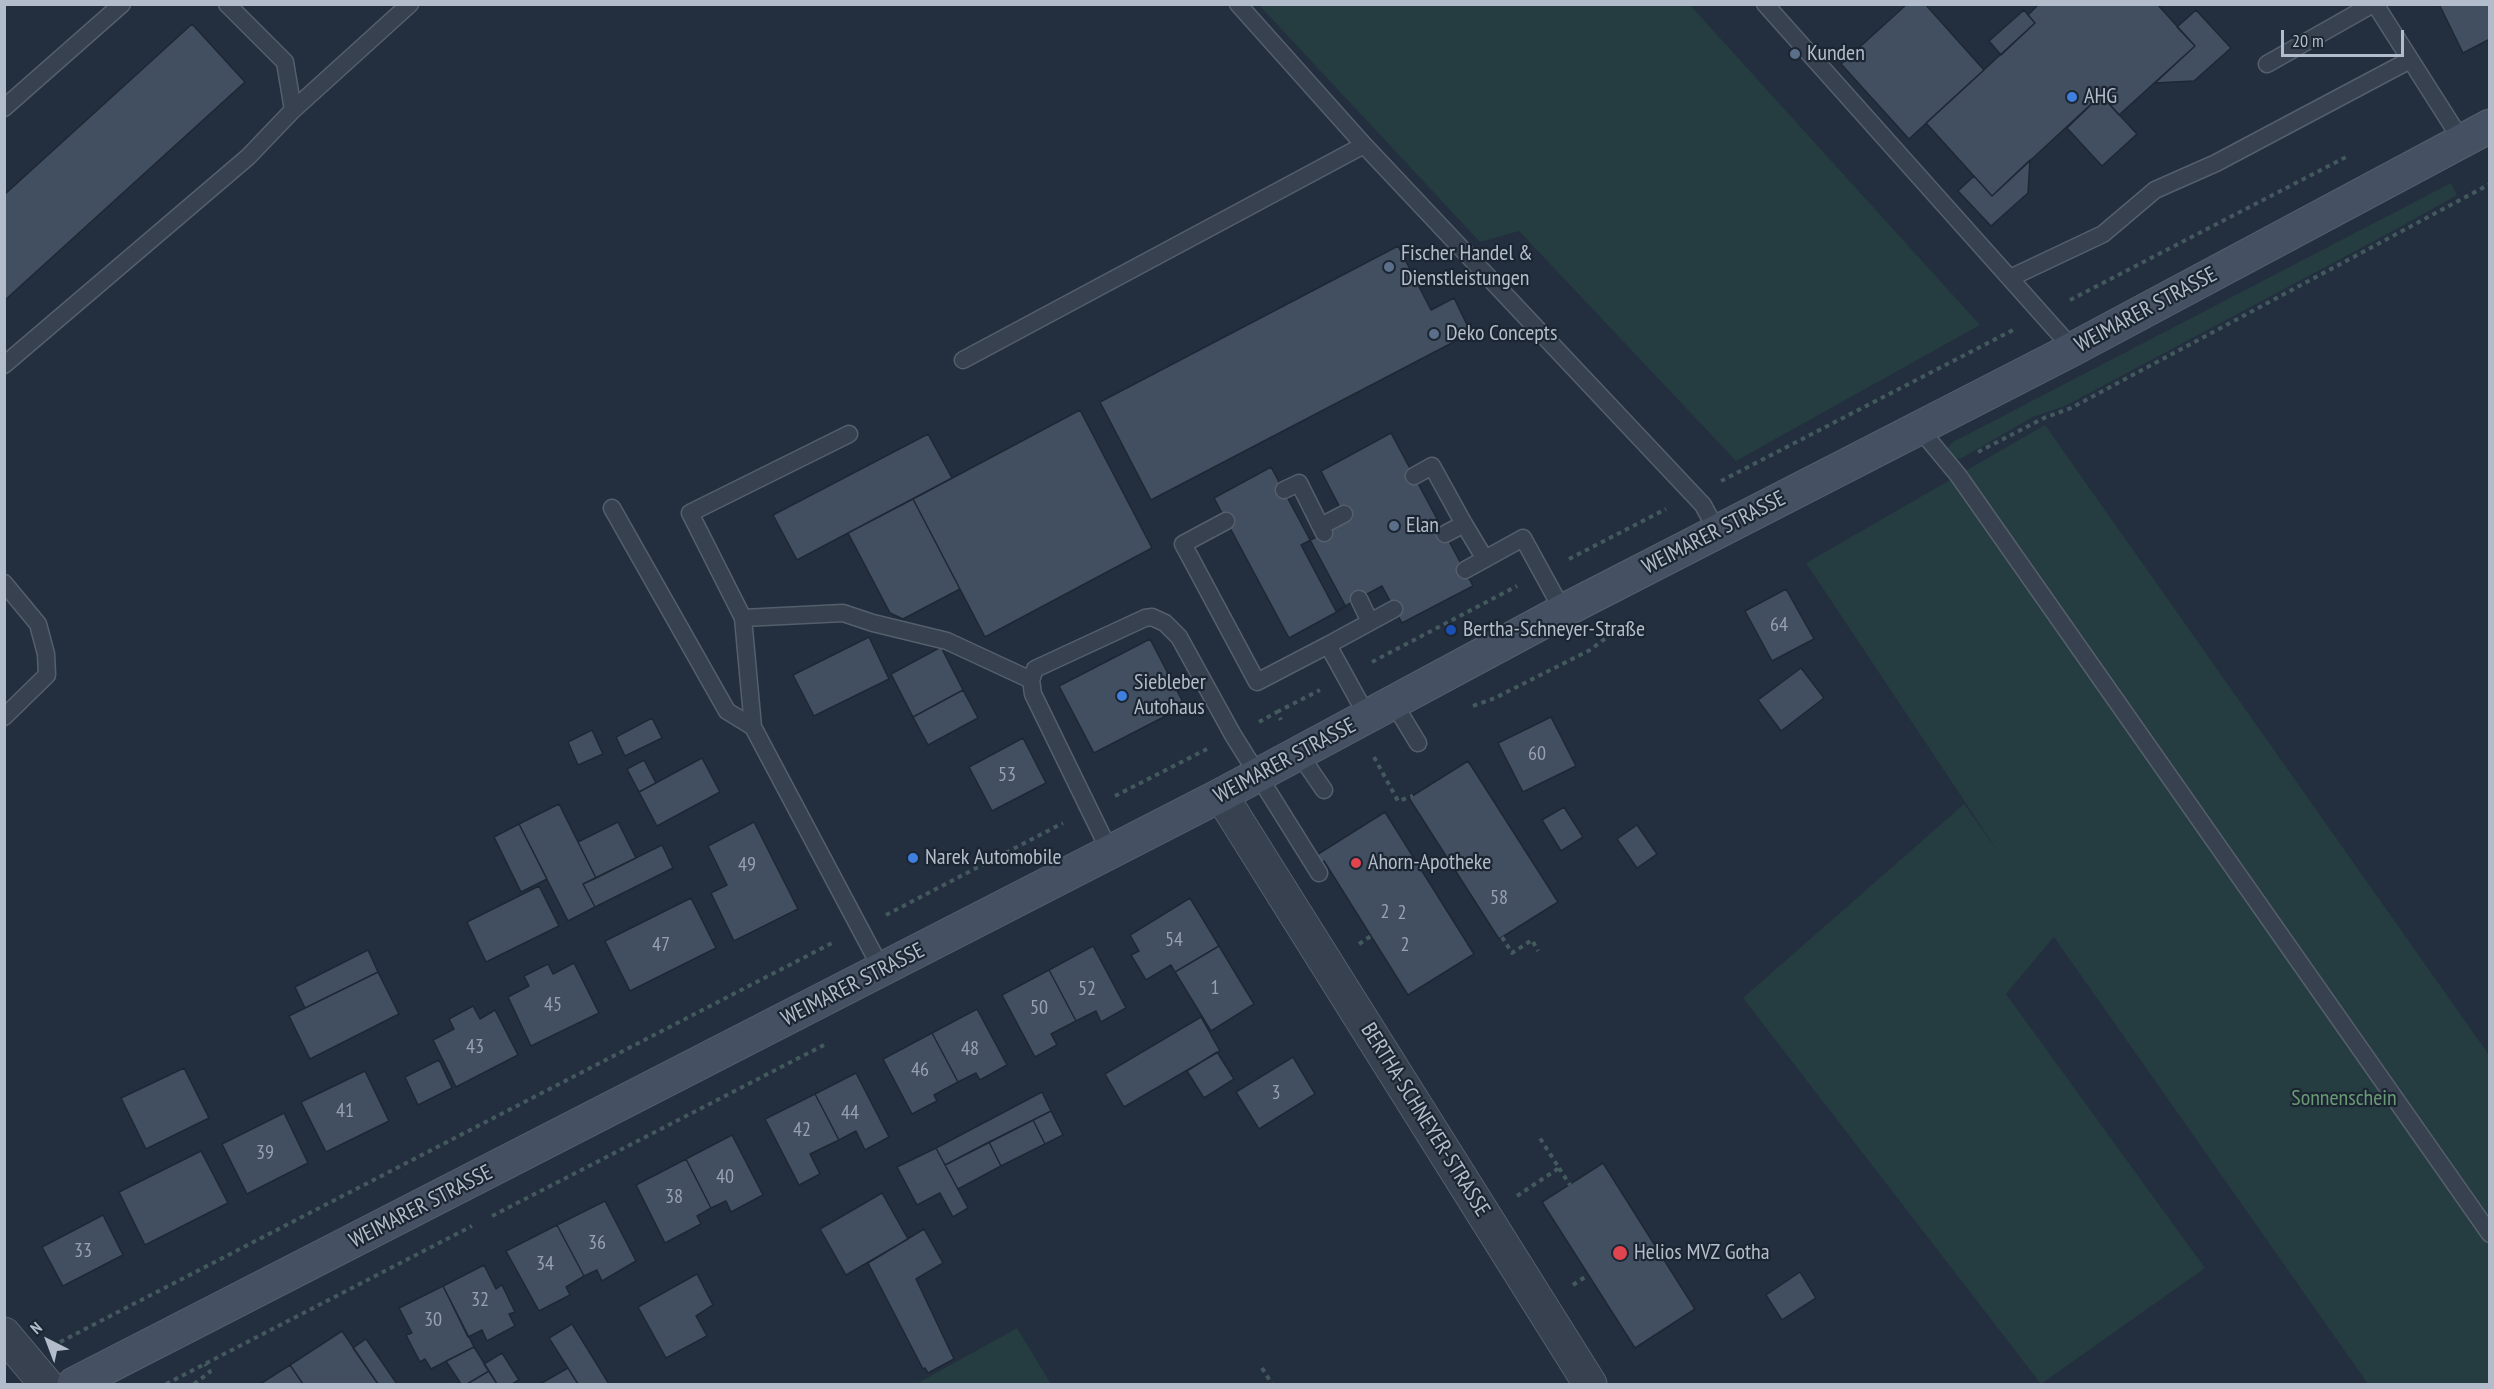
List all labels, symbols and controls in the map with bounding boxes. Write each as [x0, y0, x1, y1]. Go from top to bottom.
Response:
scale bar [2284, 18, 2407, 56]
text: 20 m [2292, 29, 2324, 52]
place label: Kunden [1807, 41, 1865, 67]
marker: Kunden [1788, 47, 1802, 61]
place label: AHG [2084, 84, 2117, 110]
marker: AHG [2065, 90, 2079, 104]
place label: Fischer Handel & Dienstleistungen [1401, 241, 1533, 292]
marker: Fischer Handel & Dienstleistungen [1382, 260, 1396, 274]
street label: WEIMARER STRASSE [2071, 261, 2221, 359]
place label: Deko Concepts [1446, 321, 1557, 347]
marker: Deko Concepts [1427, 327, 1441, 341]
street label: WEIMARER STRASSE [1638, 486, 1790, 580]
place label: Elan [1406, 513, 1439, 539]
marker: Elan [1387, 519, 1401, 533]
house number: 64 [1770, 613, 1788, 637]
place label: Bertha-Schneyer-Straße [1463, 617, 1645, 643]
marker: Bertha-Schneyer-Straße [1444, 623, 1458, 637]
place label: Siebleber Autohaus [1134, 670, 1206, 722]
marker: Siebleber Autohaus [1115, 689, 1129, 703]
street label: WEIMARER STRASSE [1210, 712, 1360, 810]
house number: 60 [1528, 742, 1546, 766]
house number: 53 [998, 763, 1016, 787]
place label: Narek Automobile [925, 845, 1062, 871]
place label: Ahorn-Apotheke [1368, 850, 1491, 876]
marker: Narek Automobile [906, 851, 920, 865]
house number: 49 [738, 853, 756, 877]
marker: Ahorn-Apotheke [1349, 856, 1363, 870]
house number: 58 [1490, 886, 1508, 910]
house number: 2 [1381, 900, 1389, 924]
house number: 2 [1398, 901, 1406, 925]
house number: 54 [1165, 928, 1183, 952]
house number: 47 [652, 933, 670, 957]
house number: 2 [1401, 933, 1409, 957]
street label: WEIMARER STRASSE [777, 938, 929, 1032]
house number: 1 [1211, 976, 1219, 1000]
house number: 52 [1078, 977, 1096, 1001]
house number: 45 [544, 993, 562, 1017]
house number: 50 [1030, 996, 1048, 1020]
street label: BERTHA-SCHNEYER-STRASSE [1355, 1018, 1495, 1222]
house number: 43 [466, 1035, 484, 1059]
house number: 48 [961, 1037, 979, 1061]
house number: 46 [911, 1058, 929, 1082]
house number: 3 [1272, 1081, 1280, 1105]
park label: Sonnenschein [2291, 1086, 2397, 1112]
house number: 41 [336, 1099, 354, 1123]
house number: 44 [841, 1101, 859, 1125]
house number: 42 [793, 1118, 811, 1142]
house number: 39 [256, 1141, 274, 1165]
street label: WEIMARER STRASSE [345, 1160, 497, 1254]
house number: 40 [716, 1165, 734, 1189]
house number: 38 [665, 1185, 683, 1209]
house number: 36 [588, 1231, 606, 1255]
house number: 33 [74, 1239, 92, 1263]
place label: Helios MVZ Gotha [1634, 1240, 1770, 1266]
marker: Helios MVZ Gotha [1611, 1244, 1629, 1262]
house number: 34 [536, 1252, 554, 1276]
house number: 32 [471, 1288, 489, 1312]
house number: 30 [424, 1308, 442, 1332]
north arrow [18, 1311, 78, 1371]
text: N [26, 1317, 46, 1338]

